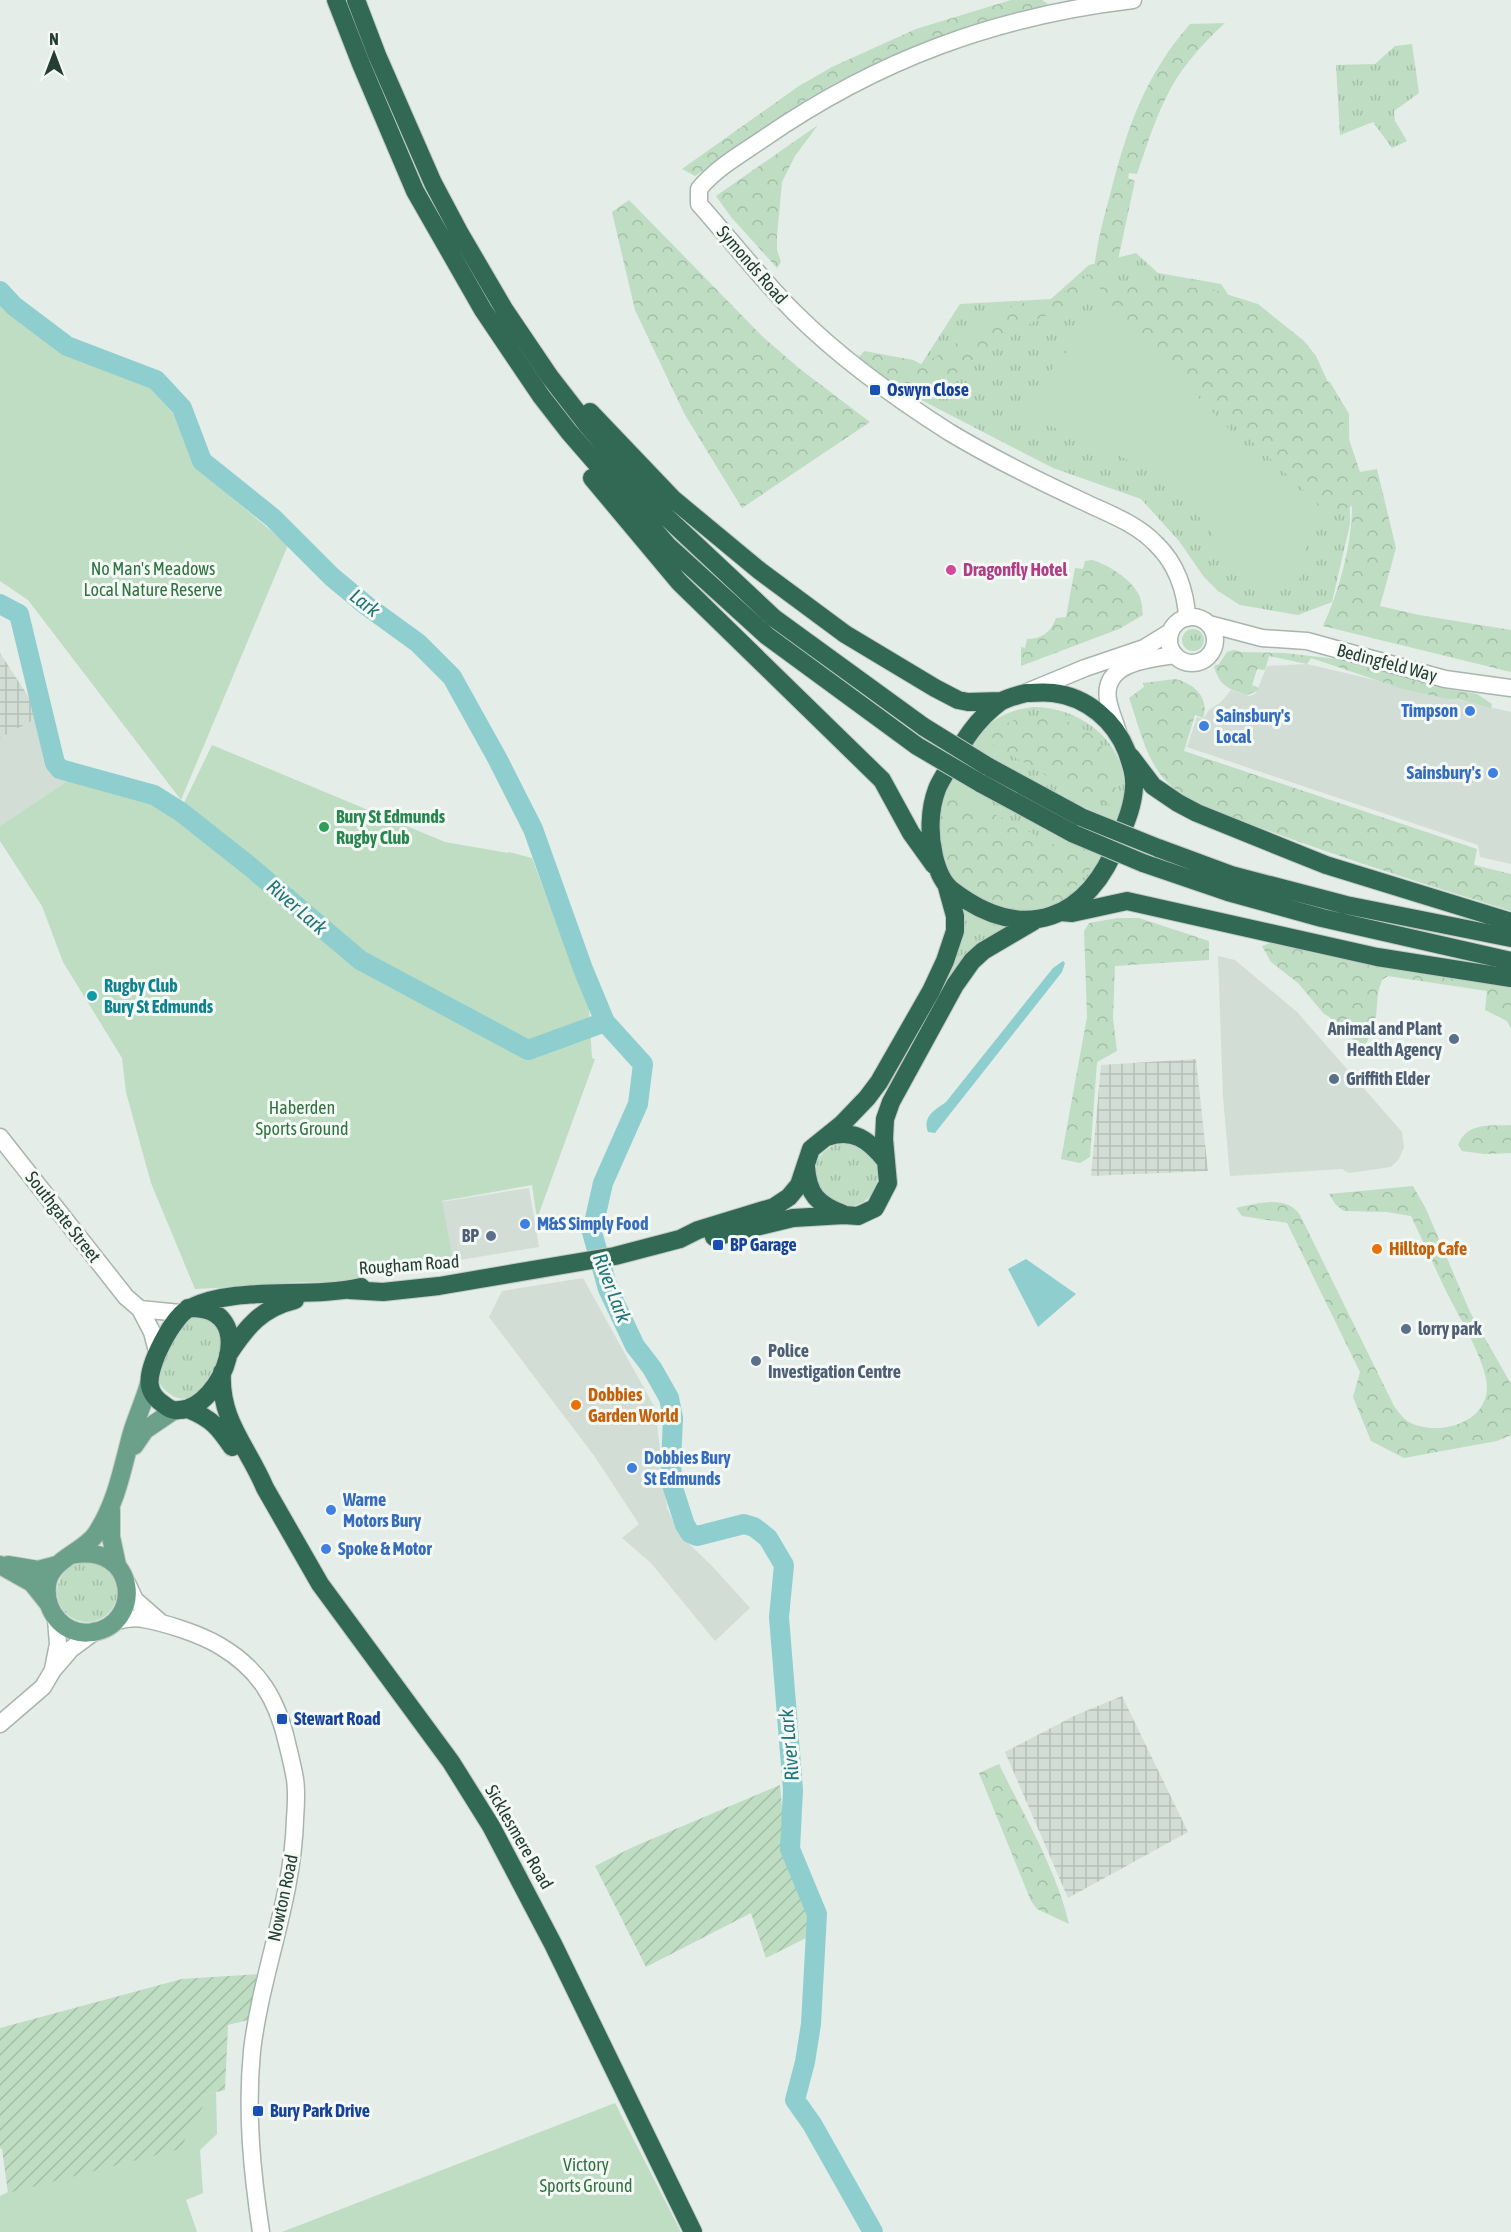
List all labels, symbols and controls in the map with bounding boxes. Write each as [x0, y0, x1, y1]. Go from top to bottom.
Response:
north arrow [24, 24, 84, 84]
text: N [49, 30, 59, 48]
street label: Symonds Road [713, 221, 792, 308]
place label: Oswyn Close [887, 379, 969, 400]
marker: Oswyn Close [868, 383, 882, 397]
park label: No Man's Meadows Local Nature Reserve [84, 558, 222, 600]
place label: Dragonfly Hotel [963, 559, 1068, 580]
marker: Dragonfly Hotel [944, 563, 958, 577]
water label: Lark [346, 584, 385, 622]
street label: Bedingfeld Way [1335, 639, 1439, 686]
place label: Timpson [1401, 700, 1458, 721]
marker: Timpson [1463, 704, 1477, 718]
place label: Sainsbury's Local [1216, 705, 1291, 747]
marker: Sainsbury's Local [1197, 719, 1211, 733]
place label: Sainsbury's [1407, 762, 1482, 783]
marker: Sainsbury's [1486, 766, 1500, 780]
place label: Bury St Edmunds Rugby Club [336, 806, 446, 848]
marker: Bury St Edmunds Rugby Club [317, 820, 331, 834]
water label: River Lark [263, 874, 332, 939]
place label: Rugby Club Bury St Edmunds [104, 975, 214, 1017]
marker: Rugby Club Bury St Edmunds [85, 989, 99, 1003]
place label: Animal and Plant Health Agency [1327, 1018, 1443, 1060]
marker: Animal and Plant Health Agency [1447, 1032, 1461, 1046]
place label: Griffith Elder [1346, 1068, 1430, 1089]
marker: Griffith Elder [1327, 1072, 1341, 1086]
park label: Haberden Sports Ground [256, 1097, 348, 1139]
street label: Southgate Street [21, 1167, 105, 1266]
place label: M&S Simply Food [537, 1213, 648, 1234]
marker: M&S Simply Food [518, 1217, 532, 1231]
place label: BP [462, 1225, 479, 1246]
marker: BP [484, 1229, 498, 1243]
place label: BP Garage [730, 1234, 797, 1255]
marker: BP Garage [711, 1238, 725, 1252]
place label: Hilltop Cafe [1389, 1238, 1467, 1259]
marker: Hilltop Cafe [1370, 1242, 1384, 1256]
water label: River Lark [589, 1250, 636, 1326]
street label: Rougham Road [358, 1251, 460, 1278]
place label: lorry park [1418, 1318, 1483, 1339]
marker: lorry park [1399, 1322, 1413, 1336]
place label: Police Investigation Centre [768, 1340, 901, 1382]
marker: Police Investigation Centre [749, 1354, 763, 1368]
place label: Dobbies Garden World [588, 1384, 679, 1426]
marker: Dobbies Garden World [569, 1398, 583, 1412]
place label: Dobbies Bury St Edmunds [644, 1447, 731, 1489]
marker: Dobbies Bury St Edmunds [625, 1461, 639, 1475]
place label: Warne Motors Bury [342, 1489, 422, 1531]
marker: Warne Motors Bury [324, 1503, 338, 1517]
place label: Spoke & Motor [338, 1538, 433, 1559]
marker: Spoke & Motor [319, 1542, 333, 1556]
place label: Stewart Road [294, 1708, 381, 1729]
water label: River Lark [774, 1708, 803, 1782]
marker: Stewart Road [275, 1712, 289, 1726]
street label: Sicklesmere Road [481, 1781, 558, 1893]
street label: Nowton Road [263, 1852, 302, 1943]
place label: Bury Park Drive [270, 2100, 370, 2121]
marker: Bury Park Drive [251, 2104, 265, 2118]
park label: Victory Sports Ground [540, 2154, 632, 2196]

